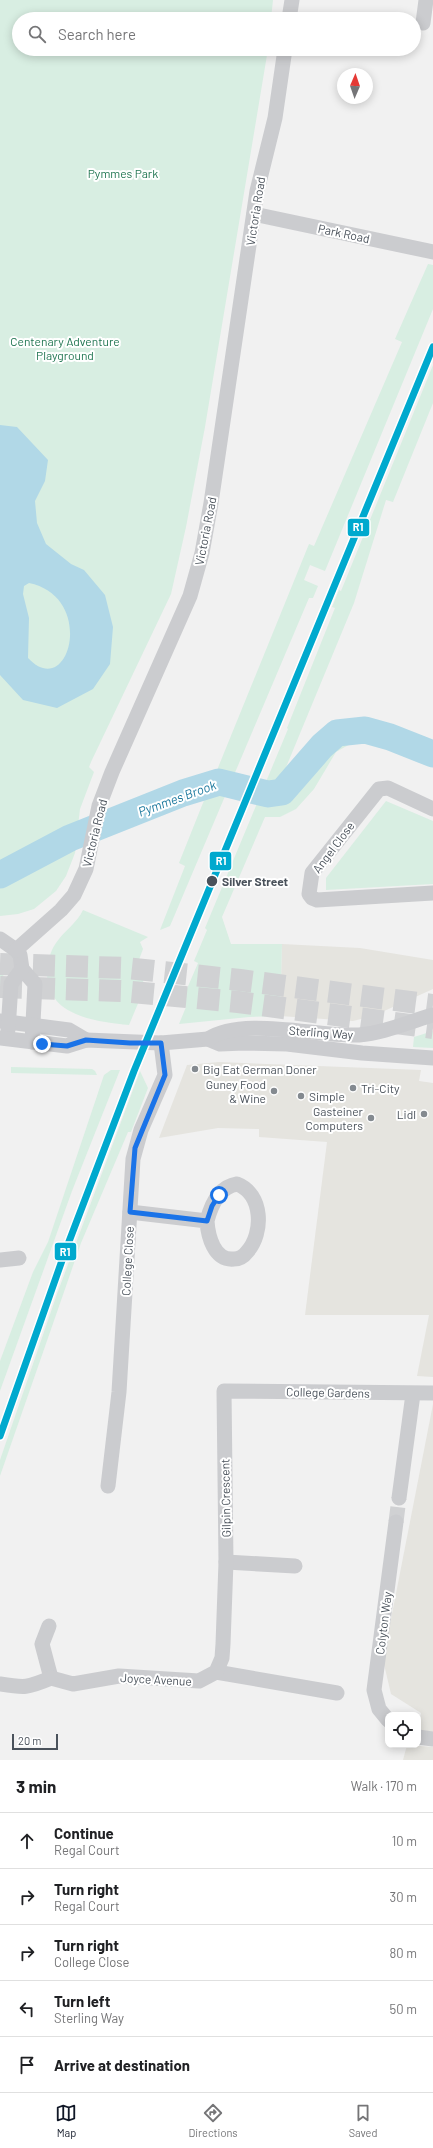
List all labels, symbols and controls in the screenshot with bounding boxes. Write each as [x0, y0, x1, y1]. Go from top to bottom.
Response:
search box [12, 12, 421, 56]
icon: search [26, 23, 48, 45]
text: Search here [58, 25, 136, 43]
north arrow [337, 68, 373, 104]
park label: Pymmes Park [88, 166, 158, 180]
street label: Victoria Road [243, 176, 267, 246]
street label: Park Road [317, 221, 371, 245]
park label: Centenary Adventure Playground [10, 334, 120, 362]
street label: Victoria Road [191, 496, 219, 566]
line badge: R1 [347, 518, 370, 537]
text: R1 [353, 520, 363, 533]
water label: Pymmes Brook [136, 776, 219, 819]
street label: Victoria Road [79, 798, 109, 868]
street label: Angel Close [309, 819, 357, 875]
line badge: R1 [209, 851, 232, 871]
text: R1 [216, 854, 226, 867]
marker: Silver Street [205, 874, 219, 888]
place label: Silver Street [222, 874, 289, 888]
street label: Sterling Way [288, 1023, 354, 1041]
route end [33, 1035, 51, 1053]
place label: Big Eat German Doner [203, 1062, 317, 1076]
marker: Big Eat German Doner [190, 1064, 200, 1074]
place label: Guney Food & Wine [206, 1077, 266, 1105]
place label: Tri-City [361, 1081, 400, 1095]
marker: Tri-City [348, 1083, 358, 1093]
marker: Guney Food & Wine [269, 1086, 279, 1096]
place label: Simple [309, 1089, 345, 1103]
marker: Simple [296, 1091, 306, 1101]
place label: Gasteiner Computers [306, 1104, 364, 1132]
place label: Lidl [397, 1107, 416, 1121]
marker: Lidl [419, 1109, 429, 1119]
marker: Gasteiner Computers [366, 1113, 376, 1123]
route start [210, 1186, 228, 1204]
street label: College Close [118, 1226, 136, 1296]
line badge: R1 [54, 1242, 77, 1261]
text: R1 [60, 1245, 70, 1258]
street label: College Gardens [286, 1384, 370, 1400]
street label: Gilpin Crescent [217, 1458, 233, 1538]
street label: Colyton Way [372, 1590, 394, 1655]
street label: Joyce Avenue [120, 1670, 192, 1688]
map controls [385, 1712, 421, 1748]
button: locate [385, 1712, 421, 1748]
scale bar [12, 1732, 58, 1751]
text: 20 m [18, 1734, 41, 1747]
text: 3 min [16, 1776, 56, 1796]
text: Walk · 170 m [351, 1778, 417, 1794]
text: Continue [54, 1824, 114, 1842]
icon: ahead [16, 1830, 38, 1852]
text: 10 m [392, 1833, 417, 1849]
text: Regal Court [54, 1842, 120, 1858]
text: Turn right [54, 1880, 119, 1898]
icon: right [16, 1886, 38, 1908]
text: 30 m [390, 1889, 417, 1905]
text: Regal Court [54, 1898, 120, 1914]
text: Turn right [54, 1936, 119, 1954]
icon: right [16, 1942, 38, 1964]
text: 80 m [390, 1945, 417, 1961]
text: College Close [54, 1954, 130, 1970]
text: Turn left [54, 1992, 110, 2010]
icon: left [16, 1998, 38, 2020]
text: 50 m [390, 2001, 417, 2017]
text: Sterling Way [54, 2010, 124, 2026]
icon: arrive [16, 2054, 38, 2076]
text: Arrive at destination [54, 2056, 190, 2074]
tab: Map [55, 2102, 77, 2139]
tab: Directions [188, 2102, 238, 2139]
tab: Saved [349, 2102, 378, 2139]

